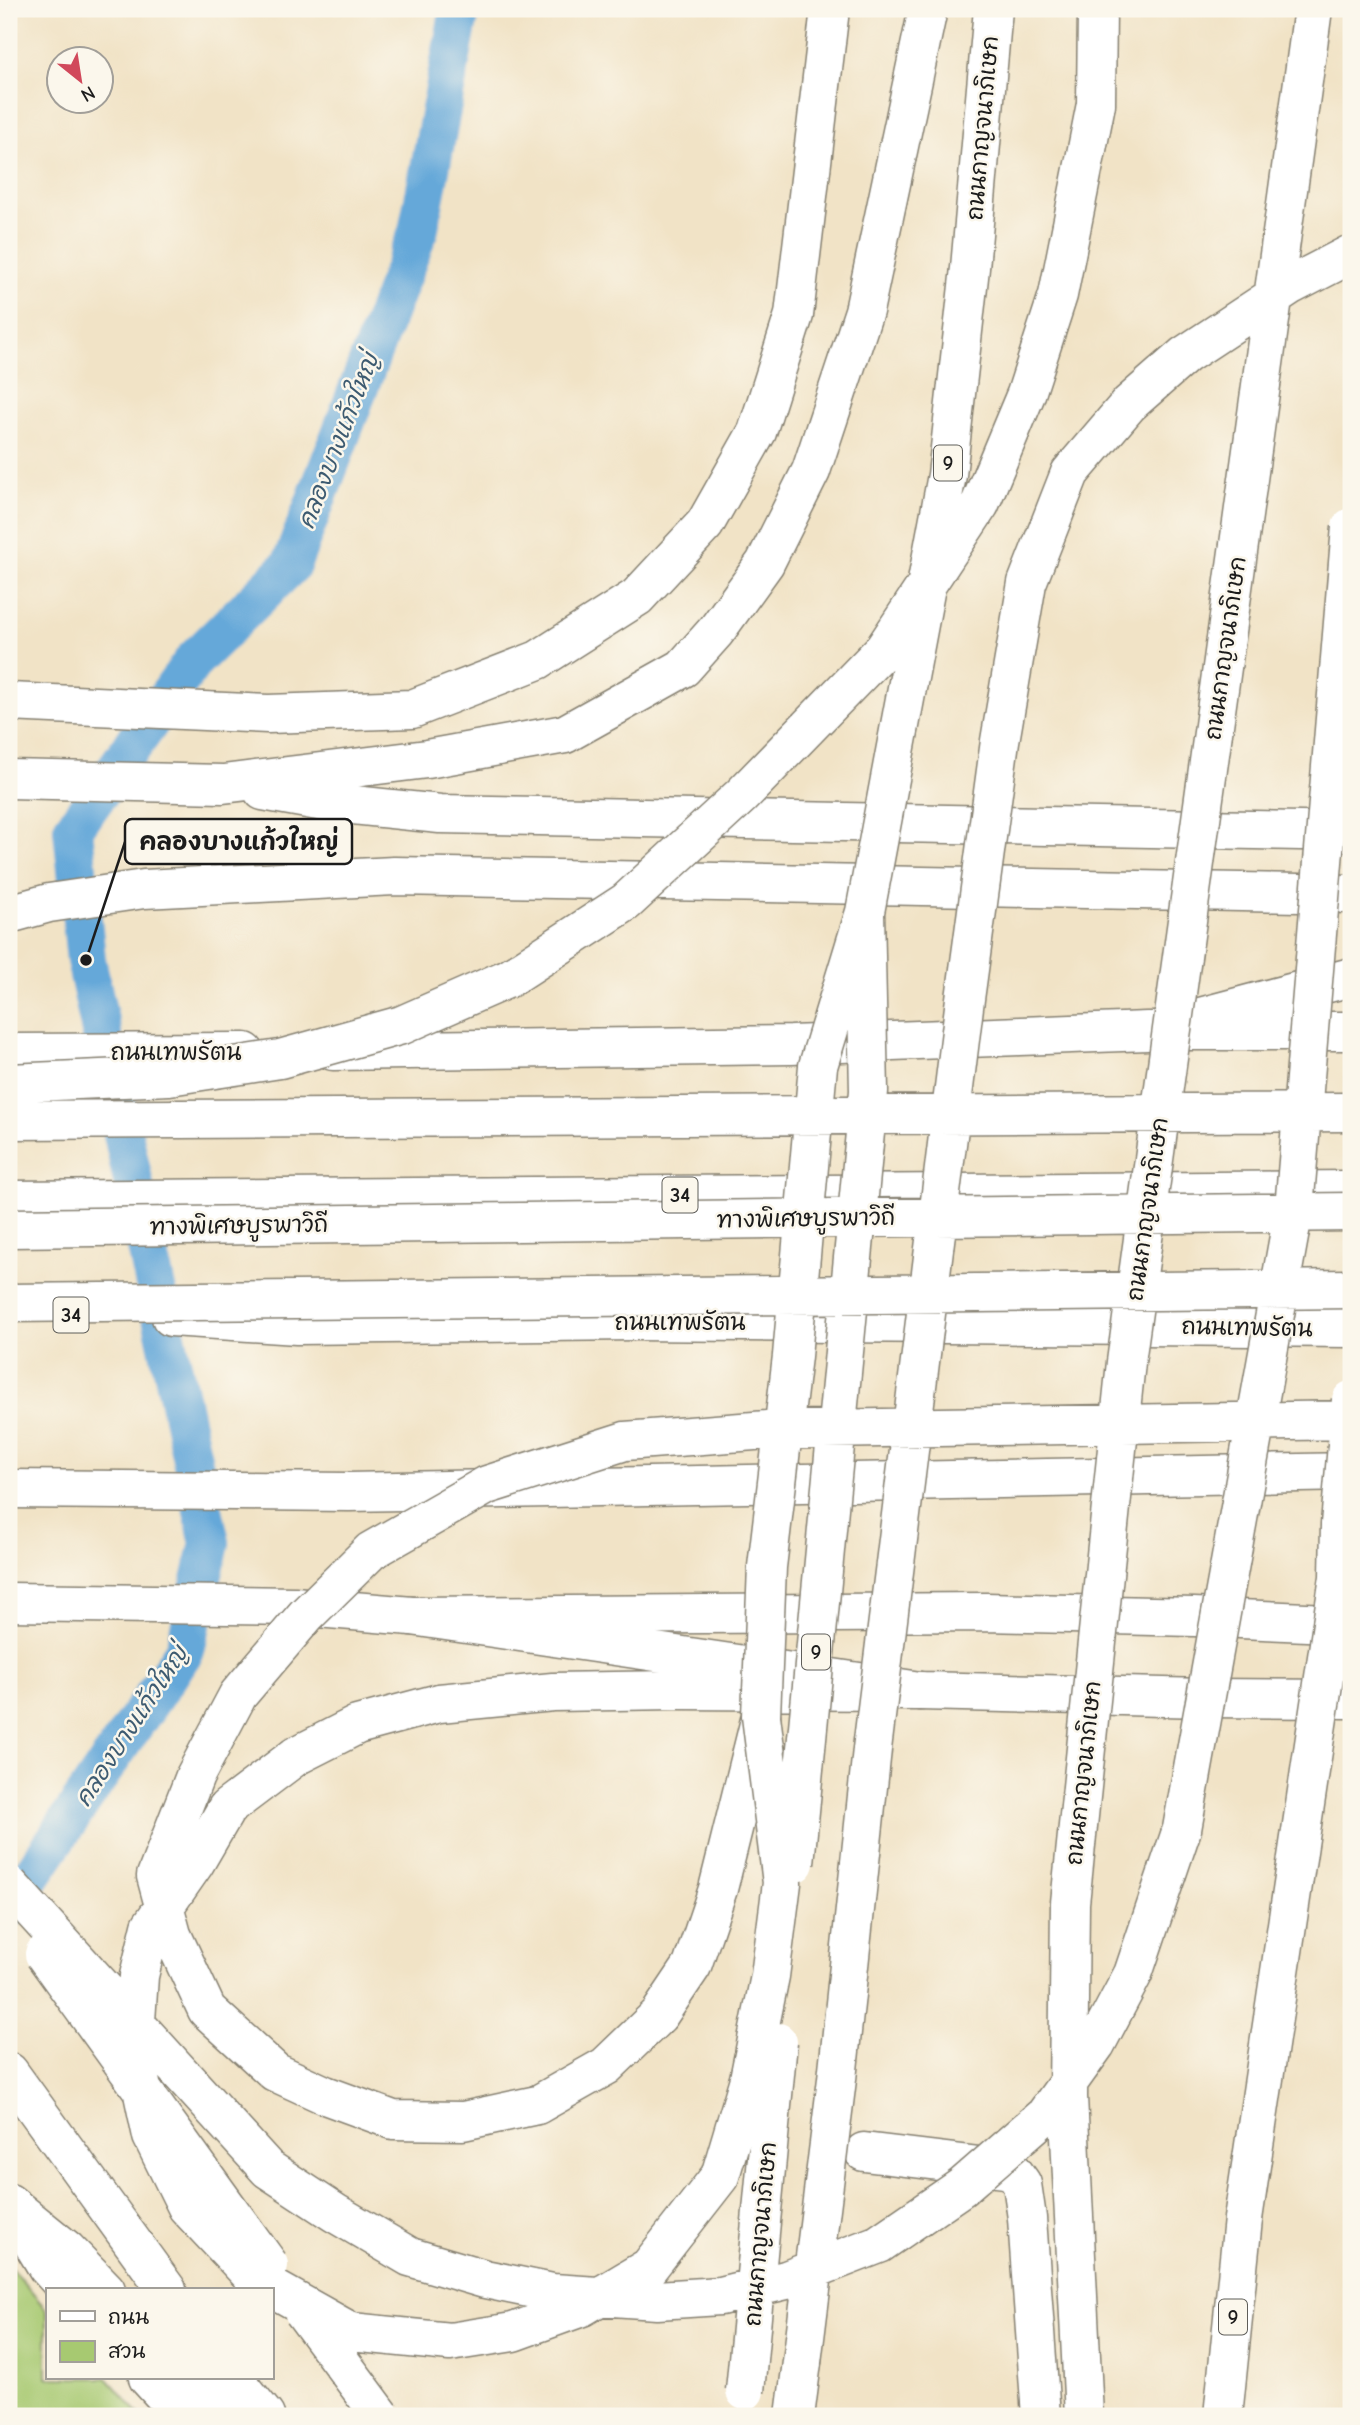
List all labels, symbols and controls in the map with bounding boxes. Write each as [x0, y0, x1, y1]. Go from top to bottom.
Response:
street label: ถนนกาญจนาภิเษก [960, 34, 1004, 222]
north arrow [46, 46, 116, 116]
text: N [77, 81, 99, 106]
water label: คลองบางแก้วใหญ่ [290, 345, 386, 532]
road number: 9 [934, 446, 962, 480]
street label: ถนนกาญจนาภิเษก [1198, 554, 1252, 742]
callout: คลองบางแก้วใหญ่ [125, 819, 352, 864]
text: คลองบางแก้วใหญ่ [139, 825, 339, 857]
street label: ถนนเทพรัตน [110, 1039, 242, 1066]
street label: ถนนกาญจนาภิเษก [1120, 1115, 1174, 1303]
road number: 34 [662, 1178, 698, 1212]
street label: ทางพิเศษบูรพาวิถี [716, 1201, 896, 1238]
street label: ทางพิเศษบูรพาวิถี [149, 1208, 329, 1245]
road number: 34 [54, 1298, 88, 1332]
street label: ถนนเทพรัตน [614, 1309, 746, 1336]
street label: ถนนเทพรัตน [1181, 1313, 1313, 1342]
road number: 9 [802, 1634, 830, 1670]
water label: คลองบางแก้วใหญ่ [67, 1636, 195, 1811]
street label: ถนนกาญจนาภิเษก [1059, 1679, 1107, 1867]
street label: ถนนกาญจนาภิเษก [738, 2140, 782, 2328]
legend [46, 2288, 273, 2380]
road number: 9 [1219, 2300, 1247, 2334]
text: ถนน [108, 2305, 149, 2329]
text: สวน [108, 2339, 145, 2363]

